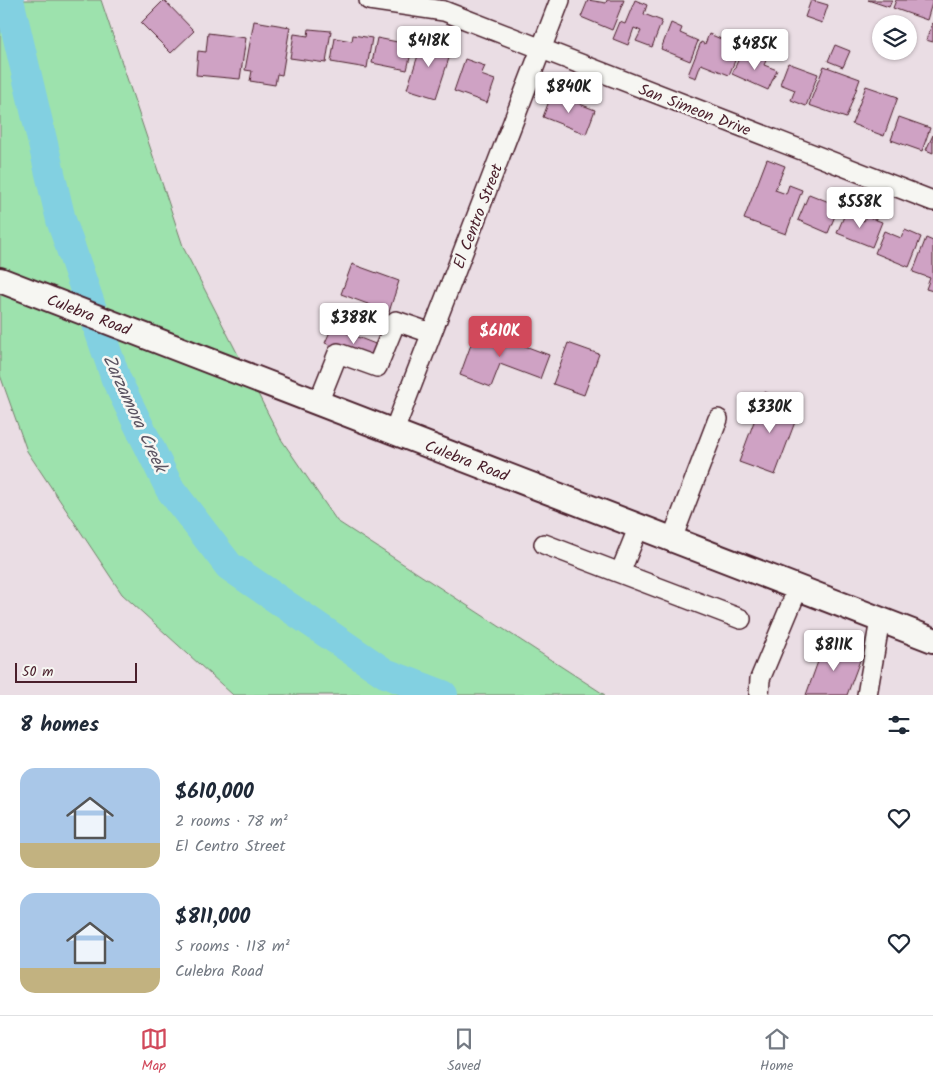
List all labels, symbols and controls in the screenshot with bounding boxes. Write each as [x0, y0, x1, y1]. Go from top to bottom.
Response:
map controls [872, 15, 917, 60]
button: layers [872, 15, 917, 60]
pin: $418K [394, 26, 464, 68]
pin: $485K [720, 28, 790, 71]
text: $418K [408, 29, 450, 54]
text: $485K [732, 32, 778, 57]
pin: $840K [534, 72, 604, 114]
text: $840K [546, 75, 592, 100]
street label: San Simeon Drive [635, 77, 754, 143]
street label: El Centro Street [447, 160, 510, 273]
pin: $558K [825, 186, 895, 229]
text: $558K [838, 190, 882, 215]
street label: Culebra Road [43, 288, 135, 343]
pin: $388K [319, 302, 389, 345]
text: $388K [331, 306, 377, 331]
pin: $610K [465, 316, 535, 358]
text: $610K [480, 319, 520, 344]
water label: Zarzamora Creek [94, 350, 175, 480]
pin: $330K [735, 392, 805, 434]
text: $330K [748, 395, 792, 420]
street label: Culebra Road [421, 434, 513, 489]
pin: $811K [799, 630, 869, 672]
text: $811K [815, 633, 853, 658]
scale bar [15, 660, 138, 683]
text: 50 m [22, 661, 53, 683]
text: 8 homes [20, 709, 99, 742]
icon: filters [885, 711, 913, 739]
text: $610,000 [175, 776, 254, 809]
icon: home [60, 788, 120, 848]
icon: heart [885, 804, 913, 832]
text: 2 rooms · 78 m² [175, 809, 288, 834]
text: El Centro Street [175, 834, 286, 859]
text: $811,000 [175, 901, 250, 934]
icon: home [60, 913, 120, 973]
icon: heart [885, 929, 913, 957]
text: 5 rooms · 118 m² [175, 934, 290, 959]
text: Culebra Road [175, 959, 263, 984]
tab: Map [140, 1025, 168, 1077]
tab: Saved [447, 1025, 481, 1077]
tab: Home [760, 1025, 793, 1077]

